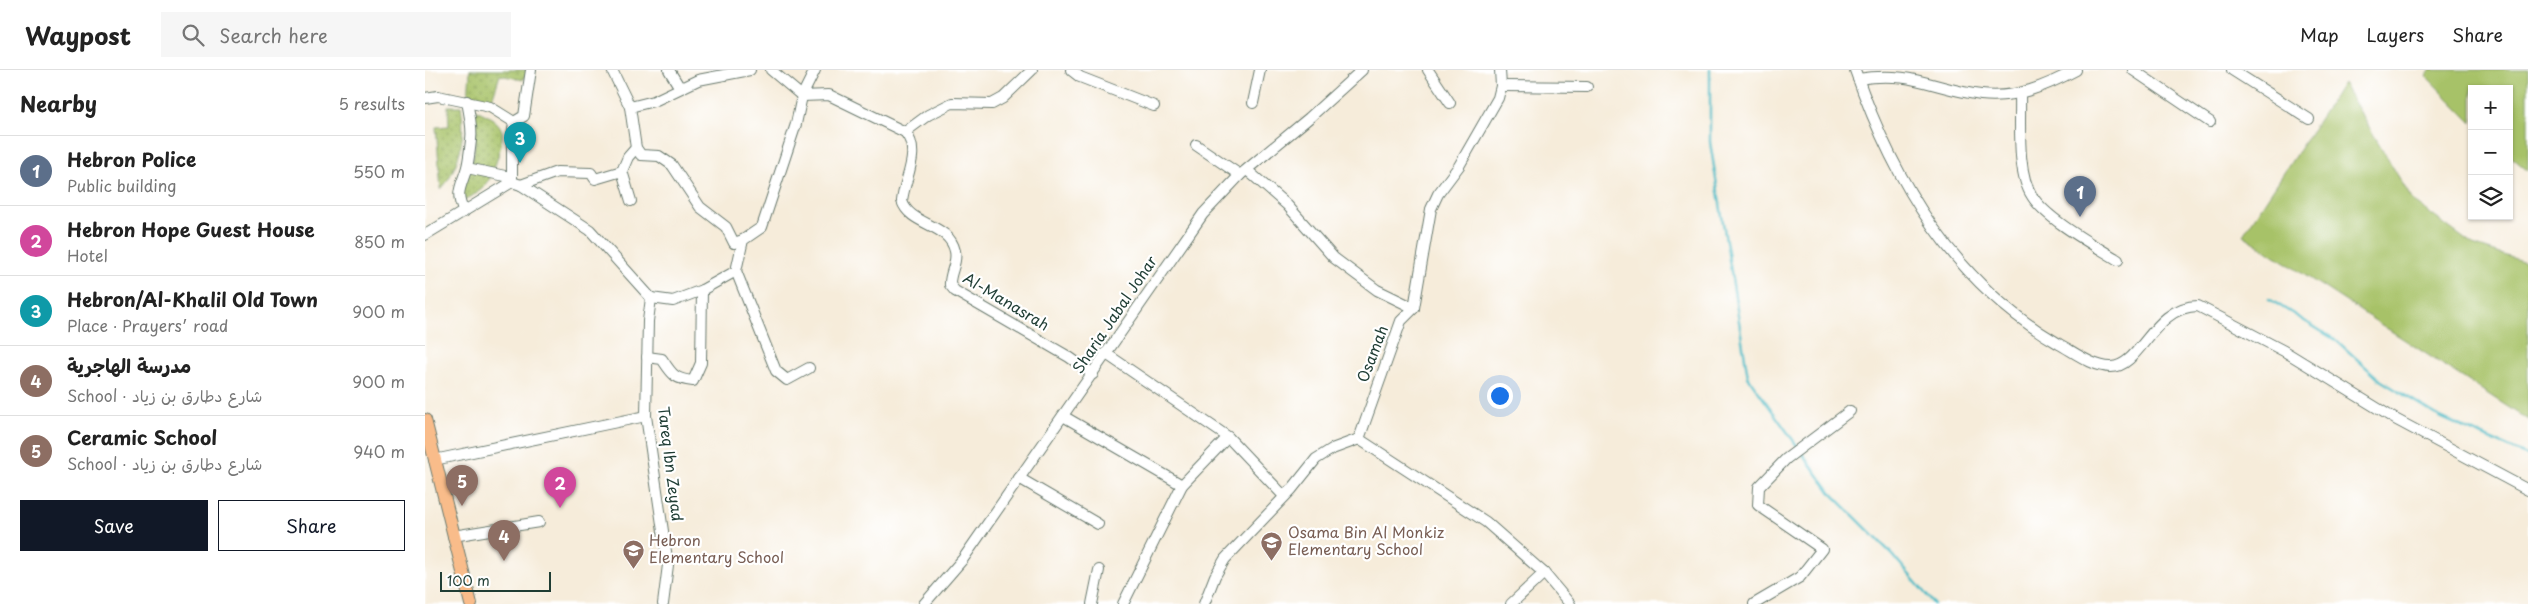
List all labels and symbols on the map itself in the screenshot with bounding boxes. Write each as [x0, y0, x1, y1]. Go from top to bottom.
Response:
pin: 3 [504, 122, 536, 163]
pin: 1 [2064, 176, 2096, 217]
street label: Sharia Jabal Johar [1066, 250, 1162, 378]
street label: Al-Manasrah [959, 266, 1054, 336]
street label: Osamah [1350, 322, 1393, 385]
your location [1487, 383, 1513, 409]
street label: Tareq Ibn Zeyad [653, 405, 690, 523]
pin: 5 [446, 465, 478, 506]
pin: 2 [544, 467, 576, 508]
pin: 4 [488, 520, 520, 561]
place label: Osama Bin Al Monkiz Elementary School [1288, 520, 1444, 560]
place label: Hebron Elementary School [649, 528, 784, 568]
school or university icon: Osama Bin Al Monkiz Elementary School [1260, 530, 1284, 561]
school or university icon: Hebron Elementary School [621, 538, 645, 569]
scale bar [440, 569, 551, 592]

